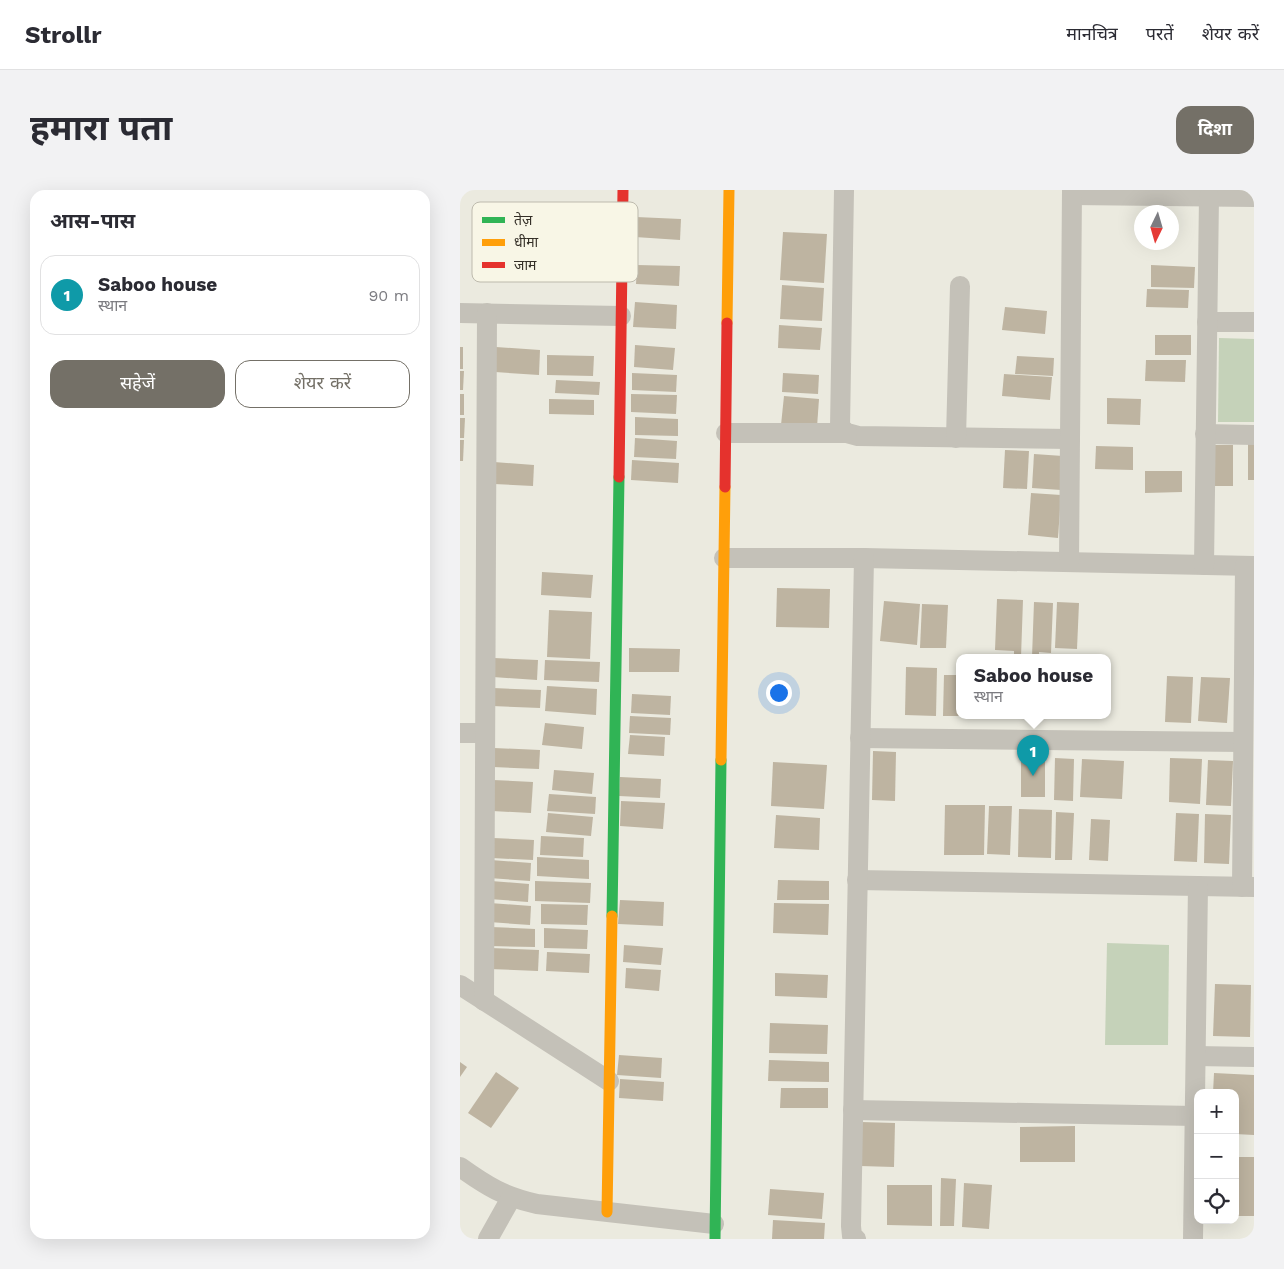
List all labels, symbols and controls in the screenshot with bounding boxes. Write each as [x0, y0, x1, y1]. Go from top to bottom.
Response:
text: Strollr [25, 21, 102, 49]
text: मानचित्र [1066, 23, 1118, 44]
text: परतें [1146, 23, 1174, 44]
text: शेयर करें [1202, 23, 1259, 44]
button: दिशा [1176, 106, 1254, 154]
text: हमारा पता [30, 107, 172, 149]
legend [472, 202, 638, 282]
north arrow [1134, 205, 1179, 250]
text: आस-पास [50, 208, 135, 233]
text: तेज़ [514, 211, 533, 228]
text: धीमा [514, 234, 539, 250]
text: जाम [514, 257, 537, 273]
text: Saboo house [98, 273, 217, 296]
text: 1 [64, 286, 70, 305]
text: 90 m [368, 286, 409, 305]
text: स्थान [98, 296, 127, 315]
button: सहेजें [50, 360, 225, 408]
button: शेयर करें [235, 360, 410, 408]
popup [956, 654, 1111, 719]
text: Saboo house [974, 664, 1093, 687]
your location [766, 680, 792, 706]
text: स्थान [974, 687, 1003, 706]
pin: 1 [1017, 735, 1049, 776]
map controls [1194, 1089, 1239, 1224]
button: + [1194, 1089, 1239, 1134]
button: − [1194, 1134, 1239, 1179]
button: locate [1194, 1179, 1239, 1224]

